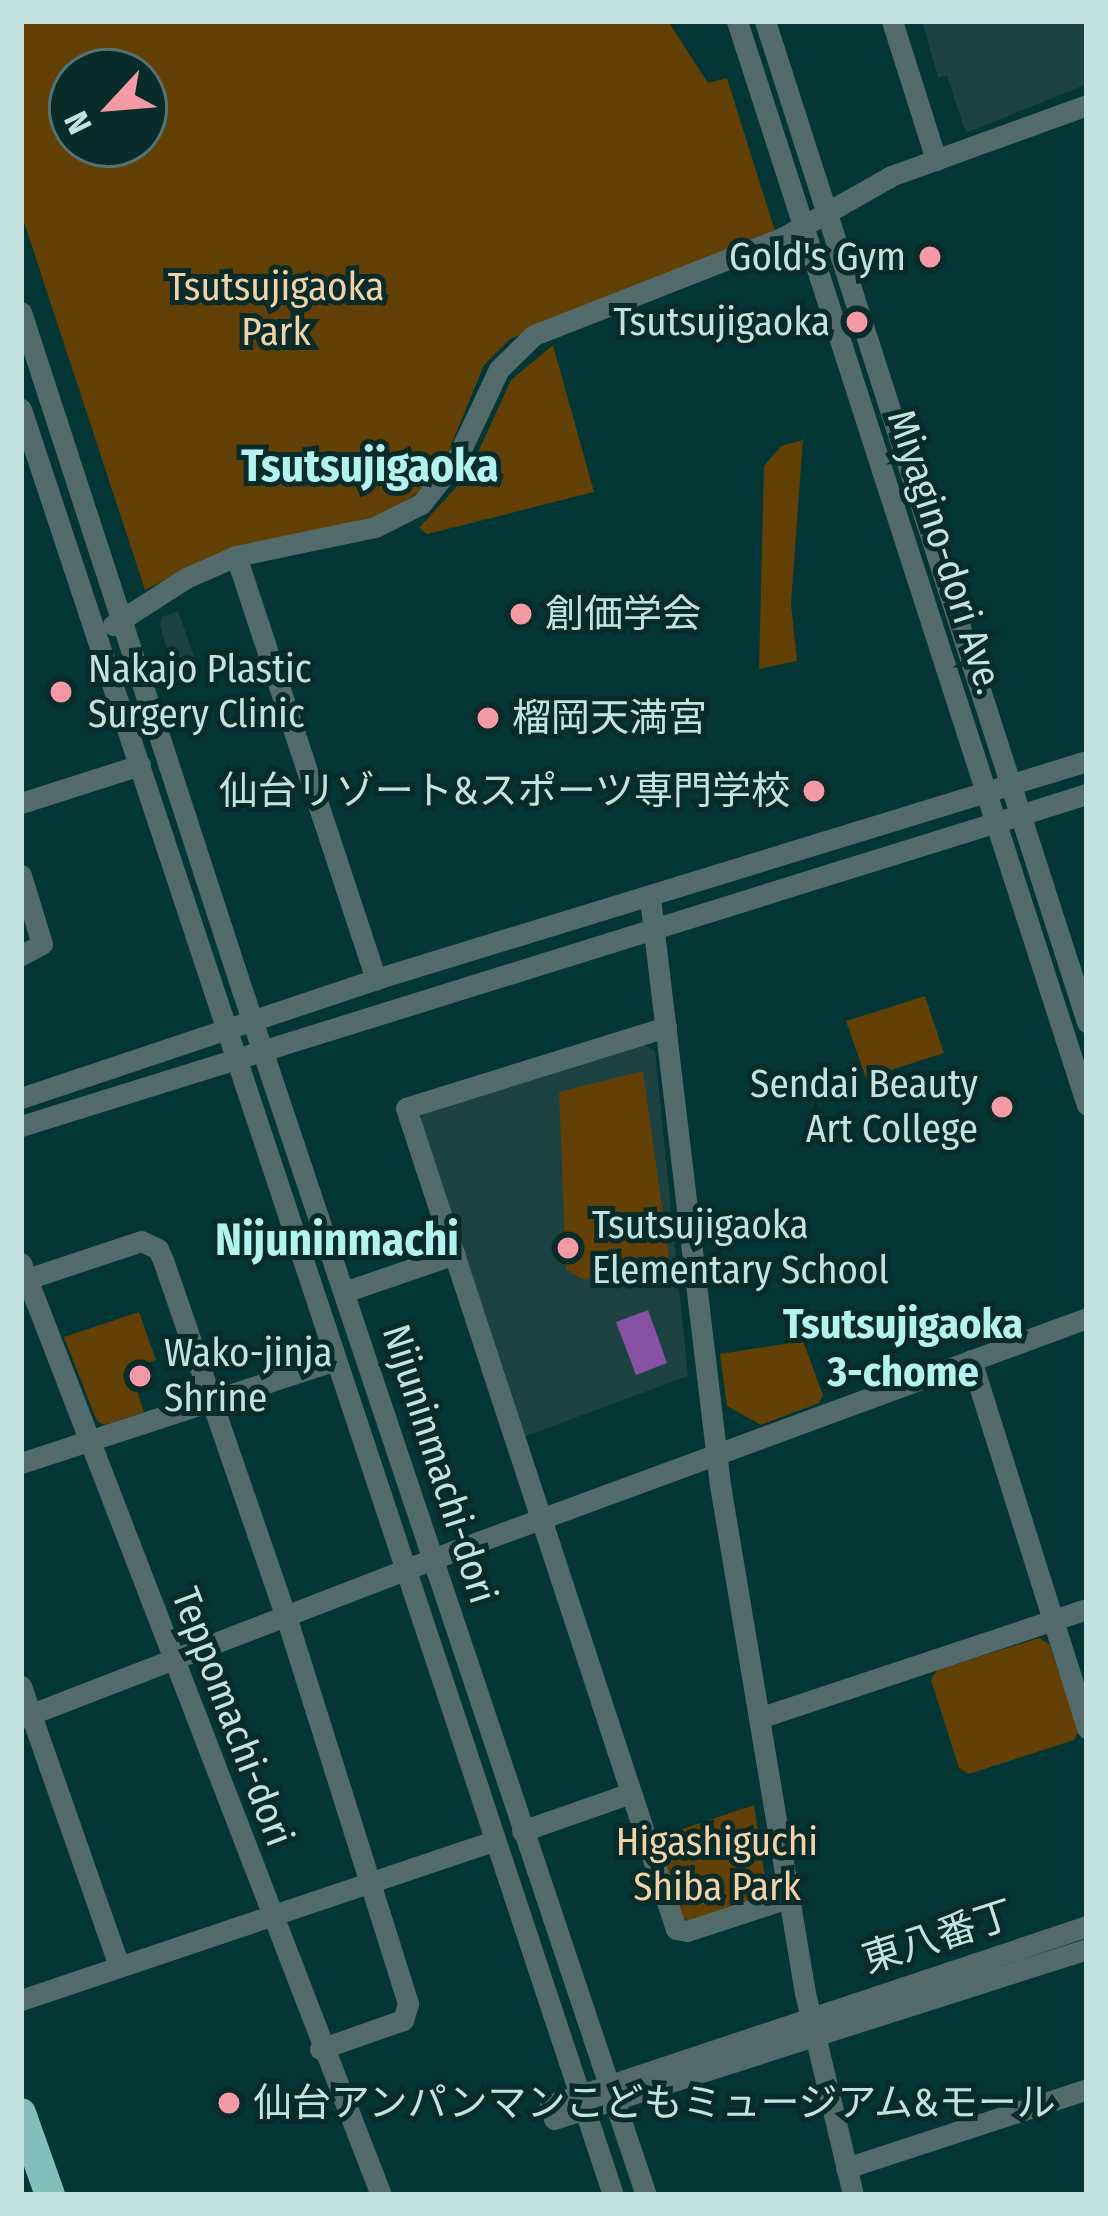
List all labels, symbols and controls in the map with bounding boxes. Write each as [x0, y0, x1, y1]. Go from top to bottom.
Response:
north arrow [48, 48, 168, 168]
text: N [56, 105, 101, 140]
place label: Gold's Gym [729, 234, 906, 280]
marker: Gold's Gym [917, 244, 943, 270]
park label: Tsutsujigaoka Park [168, 265, 384, 356]
place label: Tsutsujigaoka [613, 299, 830, 345]
marker: Tsutsujigaoka [841, 306, 873, 338]
street label: Miyagino-dori Ave. [877, 404, 1013, 700]
district label: Tsutsujigaoka [241, 440, 499, 494]
place label: 創価学会 [545, 591, 701, 637]
marker: 創価学会 [508, 601, 534, 627]
place label: Nakajo Plastic Surgery Clinic [88, 647, 311, 738]
marker: Nakajo Plastic Surgery Clinic [45, 676, 77, 708]
place label: 榴岡天満宮 [512, 695, 707, 741]
marker: 榴岡天満宮 [475, 705, 501, 731]
place label: 仙台リゾート&スポーツ専門学校 [218, 768, 790, 814]
marker: 仙台リゾート&スポーツ専門学校 [801, 778, 827, 804]
place label: Sendai Beauty Art College [750, 1062, 978, 1153]
marker: Sendai Beauty Art College [989, 1094, 1015, 1120]
place label: Tsutsujigaoka Elementary School [592, 1203, 889, 1294]
district label: Nijuninmachi [215, 1214, 459, 1268]
marker: Tsutsujigaoka Elementary School [555, 1235, 581, 1261]
district label: Tsutsujigaoka 3-chome [783, 1299, 1023, 1398]
street label: Nijuninmachi-dori [372, 1319, 506, 1609]
place label: Wako-jinja Shrine [164, 1331, 333, 1422]
marker: Wako-jinja Shrine [127, 1363, 153, 1389]
street label: Teppomachi-dori [161, 1581, 303, 1853]
park label: Higashiguchi Shiba Park [616, 1820, 818, 1911]
street label: 東八番丁 [857, 1891, 1019, 1983]
place label: 仙台アンパンマンこどもミュージアム&モール [253, 2080, 1059, 2126]
marker: 仙台アンパンマンこどもミュージアム&モール [216, 2090, 242, 2116]

